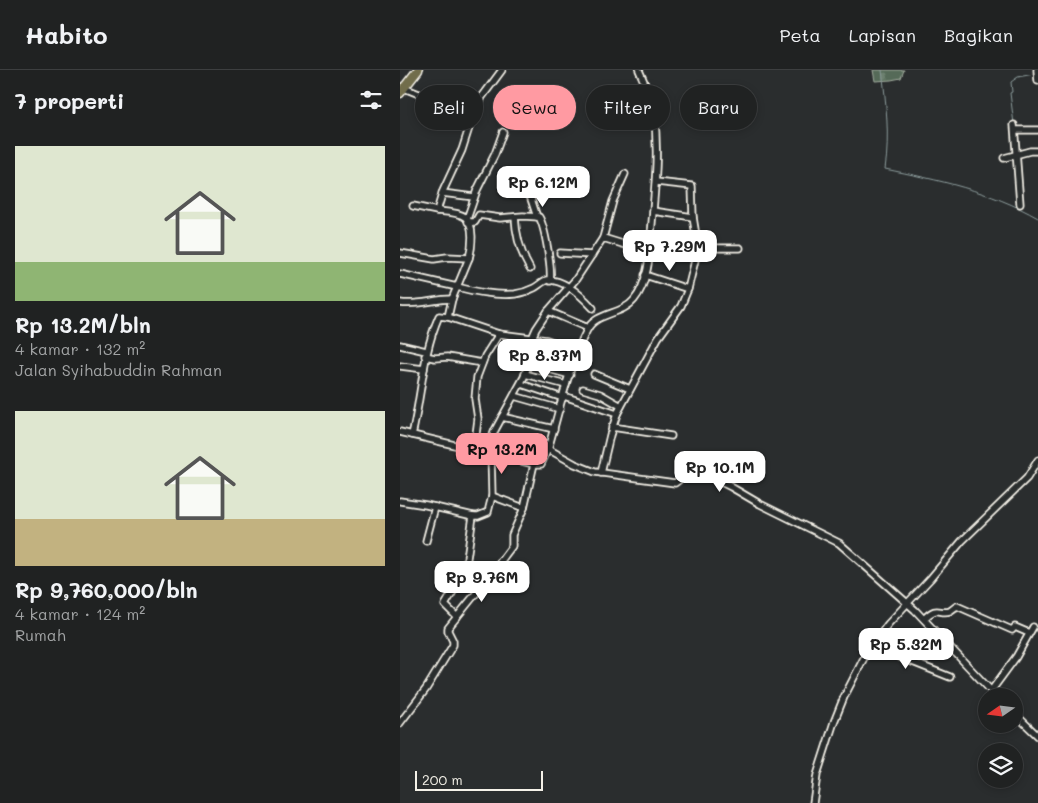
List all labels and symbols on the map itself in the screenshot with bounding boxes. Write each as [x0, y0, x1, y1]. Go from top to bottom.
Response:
pin: Rp 6.12M [491, 166, 595, 208]
pin: Rp 7.29M [618, 230, 722, 272]
pin: Rp 8.37M [493, 338, 597, 381]
pin: Rp 13.2M [450, 432, 554, 475]
pin: Rp 10.1M [668, 450, 772, 493]
pin: Rp 9.76M [430, 560, 534, 603]
pin: Rp 5.32M [854, 628, 958, 670]
north arrow [978, 688, 1022, 732]
scale bar [415, 768, 542, 791]

